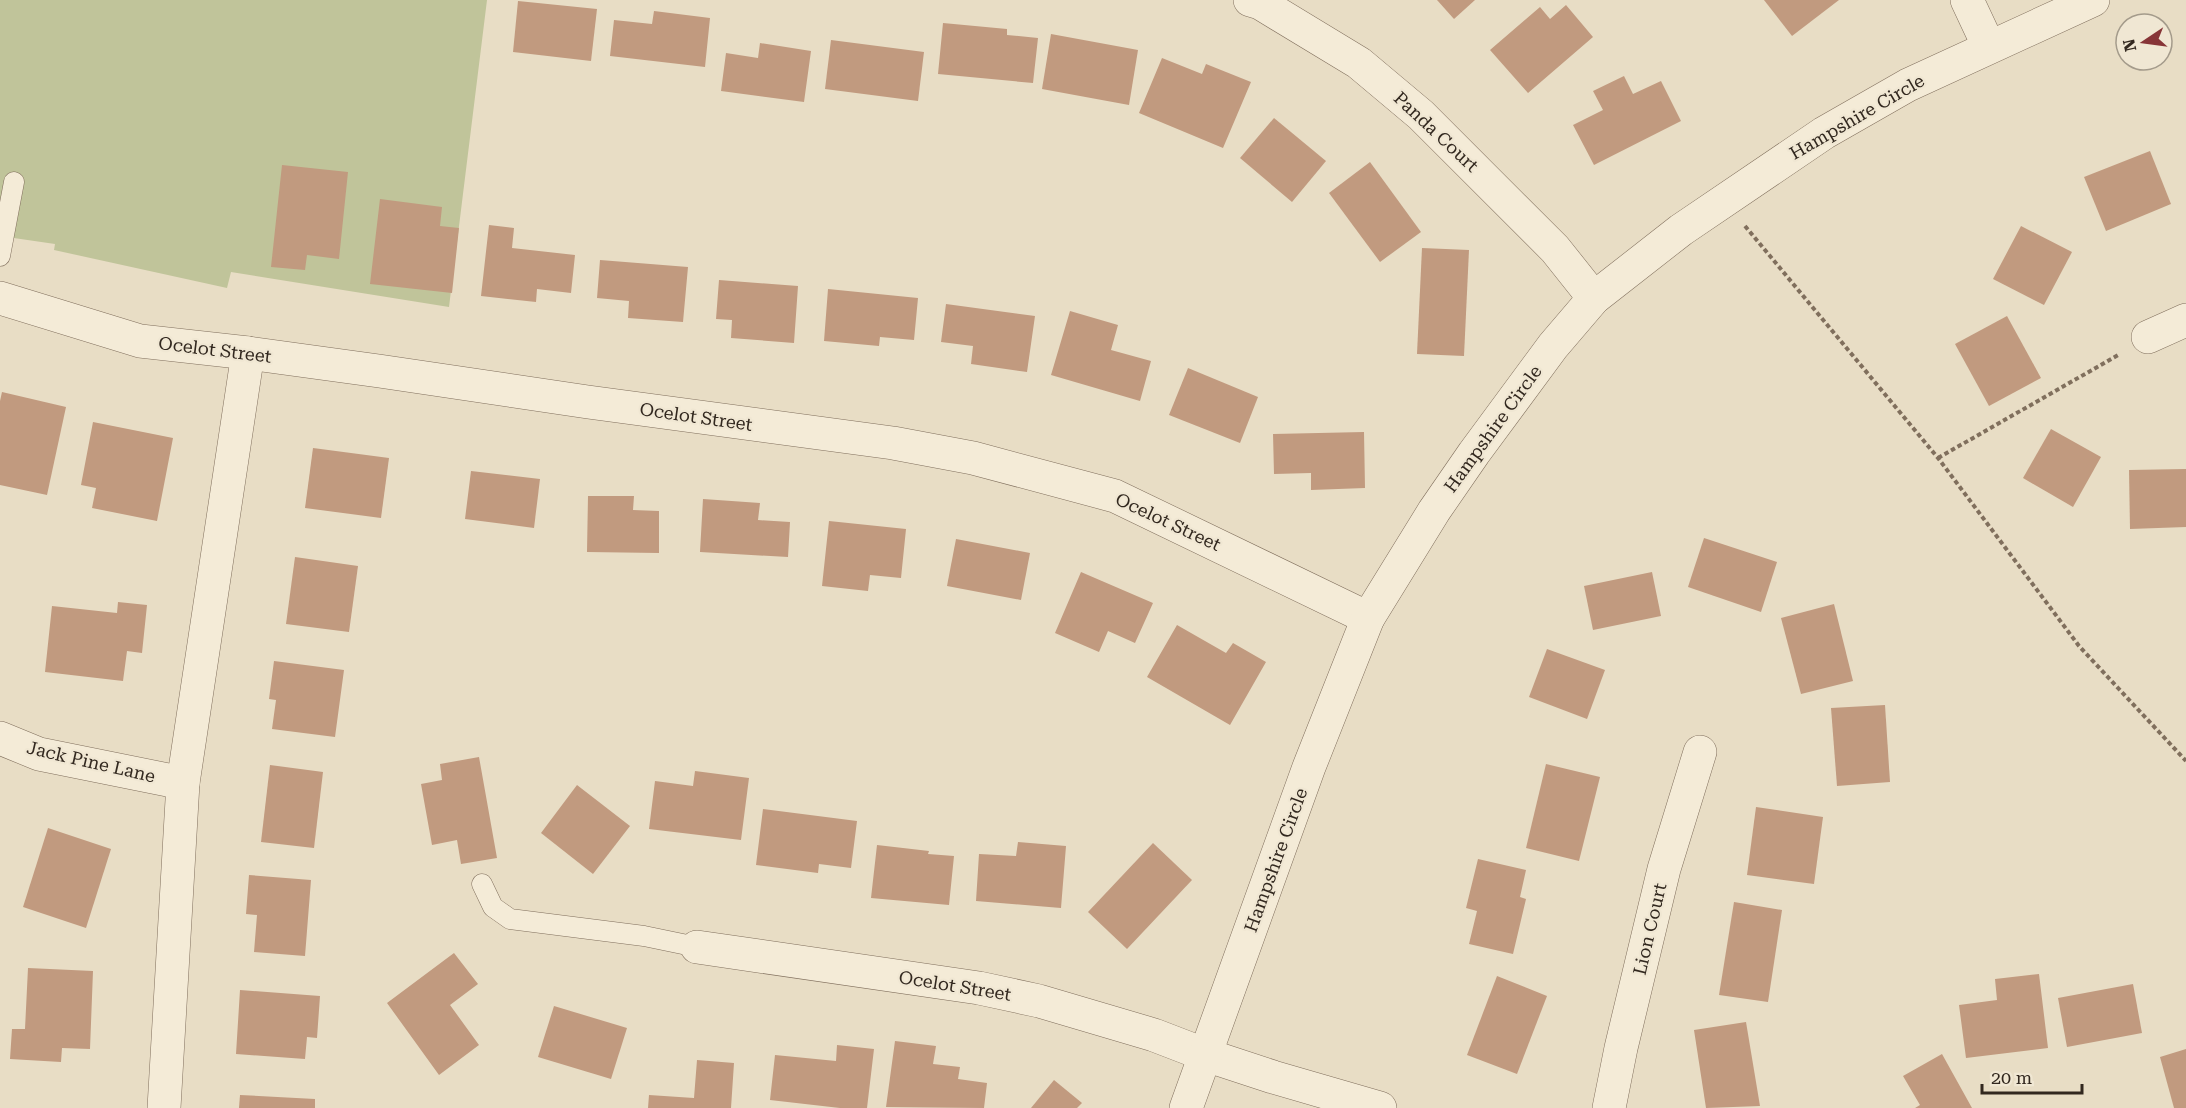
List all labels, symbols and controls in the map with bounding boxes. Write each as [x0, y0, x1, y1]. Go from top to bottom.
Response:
north arrow [2114, 12, 2174, 72]
text: N [2119, 37, 2141, 53]
street label: Hampshire Circle [1786, 69, 1928, 164]
street label: Panda Court [1390, 87, 1483, 176]
street label: Ocelot Street [157, 332, 273, 367]
street label: Hampshire Circle [1439, 361, 1546, 496]
street label: Ocelot Street [638, 398, 754, 435]
street label: Ocelot Street [1112, 488, 1224, 555]
street label: Jack Pine Lane [25, 737, 158, 787]
street label: Hampshire Circle [1240, 785, 1311, 935]
street label: Lion Court [1629, 881, 1670, 977]
street label: Ocelot Street [897, 966, 1013, 1005]
scale bar [1982, 1057, 2082, 1095]
text: 20 m [1991, 1067, 2032, 1088]

